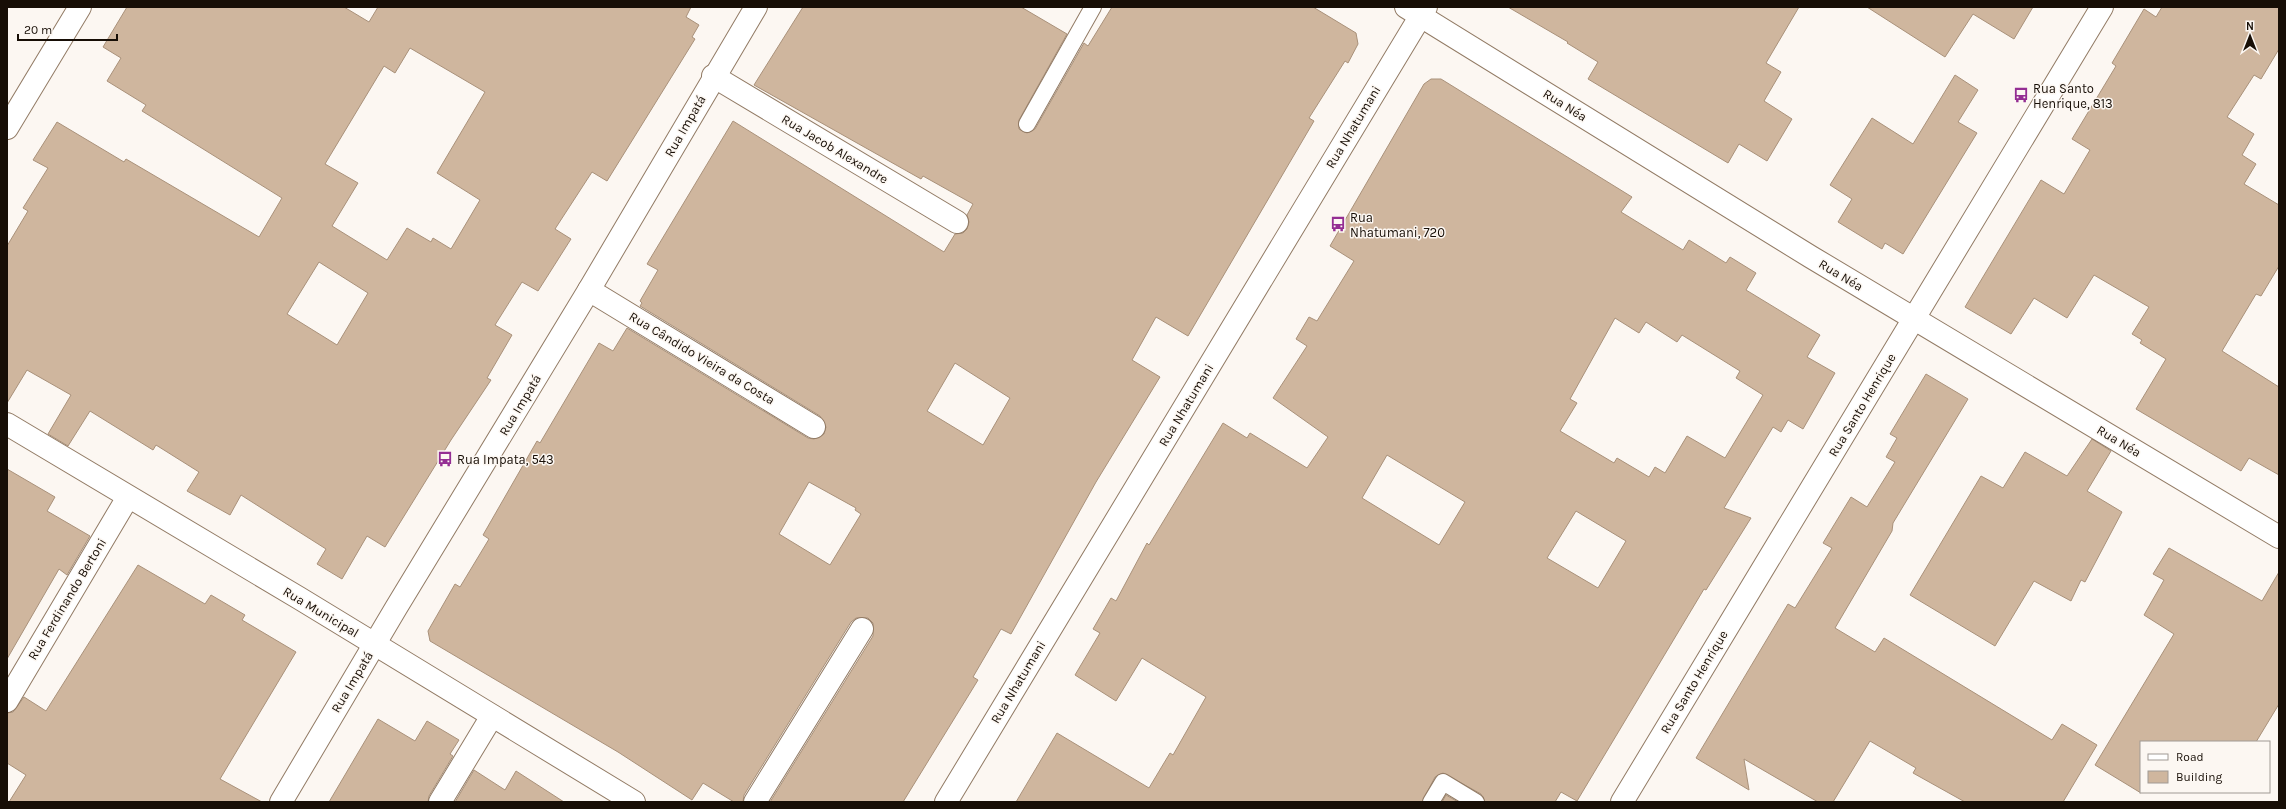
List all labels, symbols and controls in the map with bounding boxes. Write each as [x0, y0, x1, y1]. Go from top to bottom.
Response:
scale bar [18, 16, 117, 42]
north arrow [2230, 16, 2270, 56]
text: N [2246, 20, 2254, 33]
text: 20 m [24, 23, 52, 37]
place label: Rua Santo Henrique, 813 [2033, 81, 2113, 112]
street label: Rua Nhatumani [1322, 83, 1384, 171]
street label: Rua Néa [1540, 86, 1590, 124]
bus stop icon: Rua Santo Henrique, 813 [2012, 86, 2030, 104]
street label: Rua Impatá [661, 93, 709, 159]
street label: Rua Jacob Alexandre [779, 111, 891, 187]
place label: Rua Nhatumani, 720 [1350, 210, 1445, 240]
bus stop icon: Rua Nhatumani, 720 [1329, 215, 1347, 233]
street label: Rua Néa [1816, 256, 1866, 294]
street label: Rua Cândido Vieira da Costa [627, 309, 777, 407]
street label: Rua Santo Henrique [1825, 350, 1900, 460]
street label: Rua Nhatumani [1155, 361, 1217, 449]
street label: Rua Impatá [496, 372, 544, 438]
street label: Rua Néa [2094, 422, 2144, 460]
bus stop icon: Rua Impata, 543 [436, 450, 454, 468]
place label: Rua Impata, 543 [457, 452, 554, 467]
street label: Rua Ferdinando Bertoni [25, 535, 109, 663]
street label: Rua Municipal [280, 584, 362, 640]
street label: Rua Santo Henrique [1657, 627, 1732, 737]
street label: Rua Nhatumani [987, 638, 1049, 726]
street label: Rua Impatá [328, 649, 376, 715]
legend [2140, 741, 2270, 793]
text: Road [2176, 750, 2204, 764]
text: Building [2176, 770, 2223, 784]

